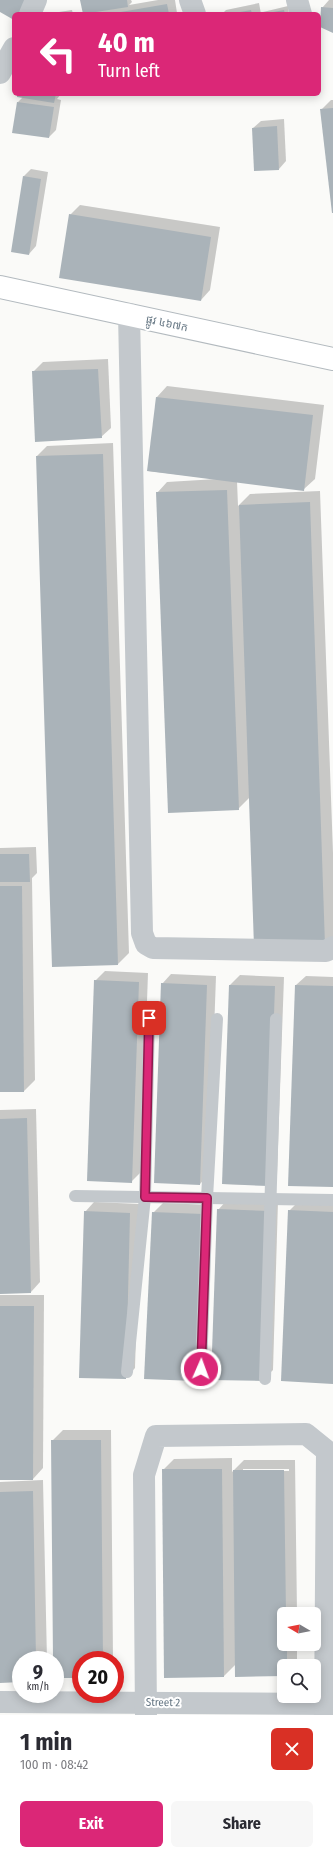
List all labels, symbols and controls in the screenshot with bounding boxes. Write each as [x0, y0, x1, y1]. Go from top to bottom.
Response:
text: 40 m [98, 26, 155, 59]
icon: left [32, 28, 84, 80]
text: Turn left [98, 60, 160, 82]
street label: ផ្លូវ ៤៦៧ក [144, 313, 189, 337]
pin [132, 1001, 166, 1035]
icon: arrive [138, 1007, 160, 1029]
position arrow [180, 1348, 222, 1390]
north arrow [277, 1607, 321, 1651]
map controls [277, 1607, 321, 1703]
speed limit sign: 20 [72, 1651, 124, 1703]
button: search [277, 1659, 321, 1703]
text: 9 [33, 1660, 43, 1684]
text: km/h [27, 1681, 49, 1693]
street label: Street 2 [146, 1696, 180, 1709]
text: 1 min [20, 1728, 72, 1756]
button: close [271, 1728, 313, 1770]
text: 100 m · 08:42 [20, 1757, 88, 1772]
button: Exit [20, 1801, 163, 1847]
button: Share [171, 1801, 313, 1847]

